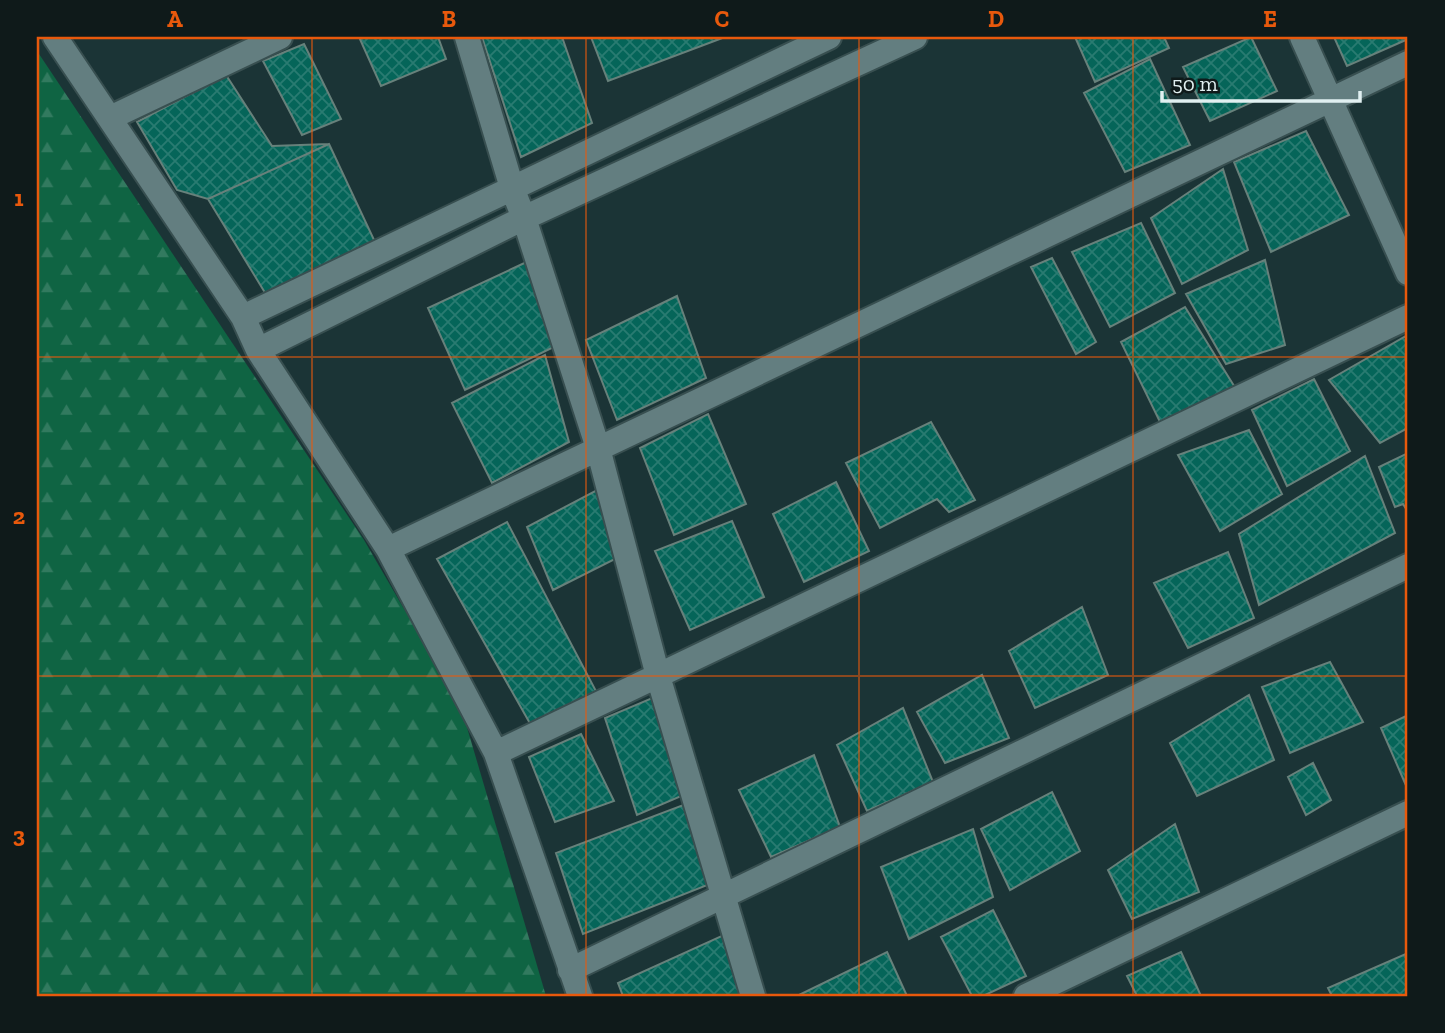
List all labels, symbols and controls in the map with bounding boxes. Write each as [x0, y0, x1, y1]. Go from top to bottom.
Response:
text: A [167, 5, 183, 33]
text: B [442, 5, 456, 33]
text: C [715, 5, 729, 33]
text: D [988, 5, 1004, 33]
text: E [1263, 5, 1277, 33]
scale bar [1162, 60, 1359, 104]
text: 50 m [1172, 71, 1218, 96]
text: 1 [14, 184, 24, 212]
text: 2 [13, 502, 25, 530]
text: 3 [13, 821, 25, 849]

